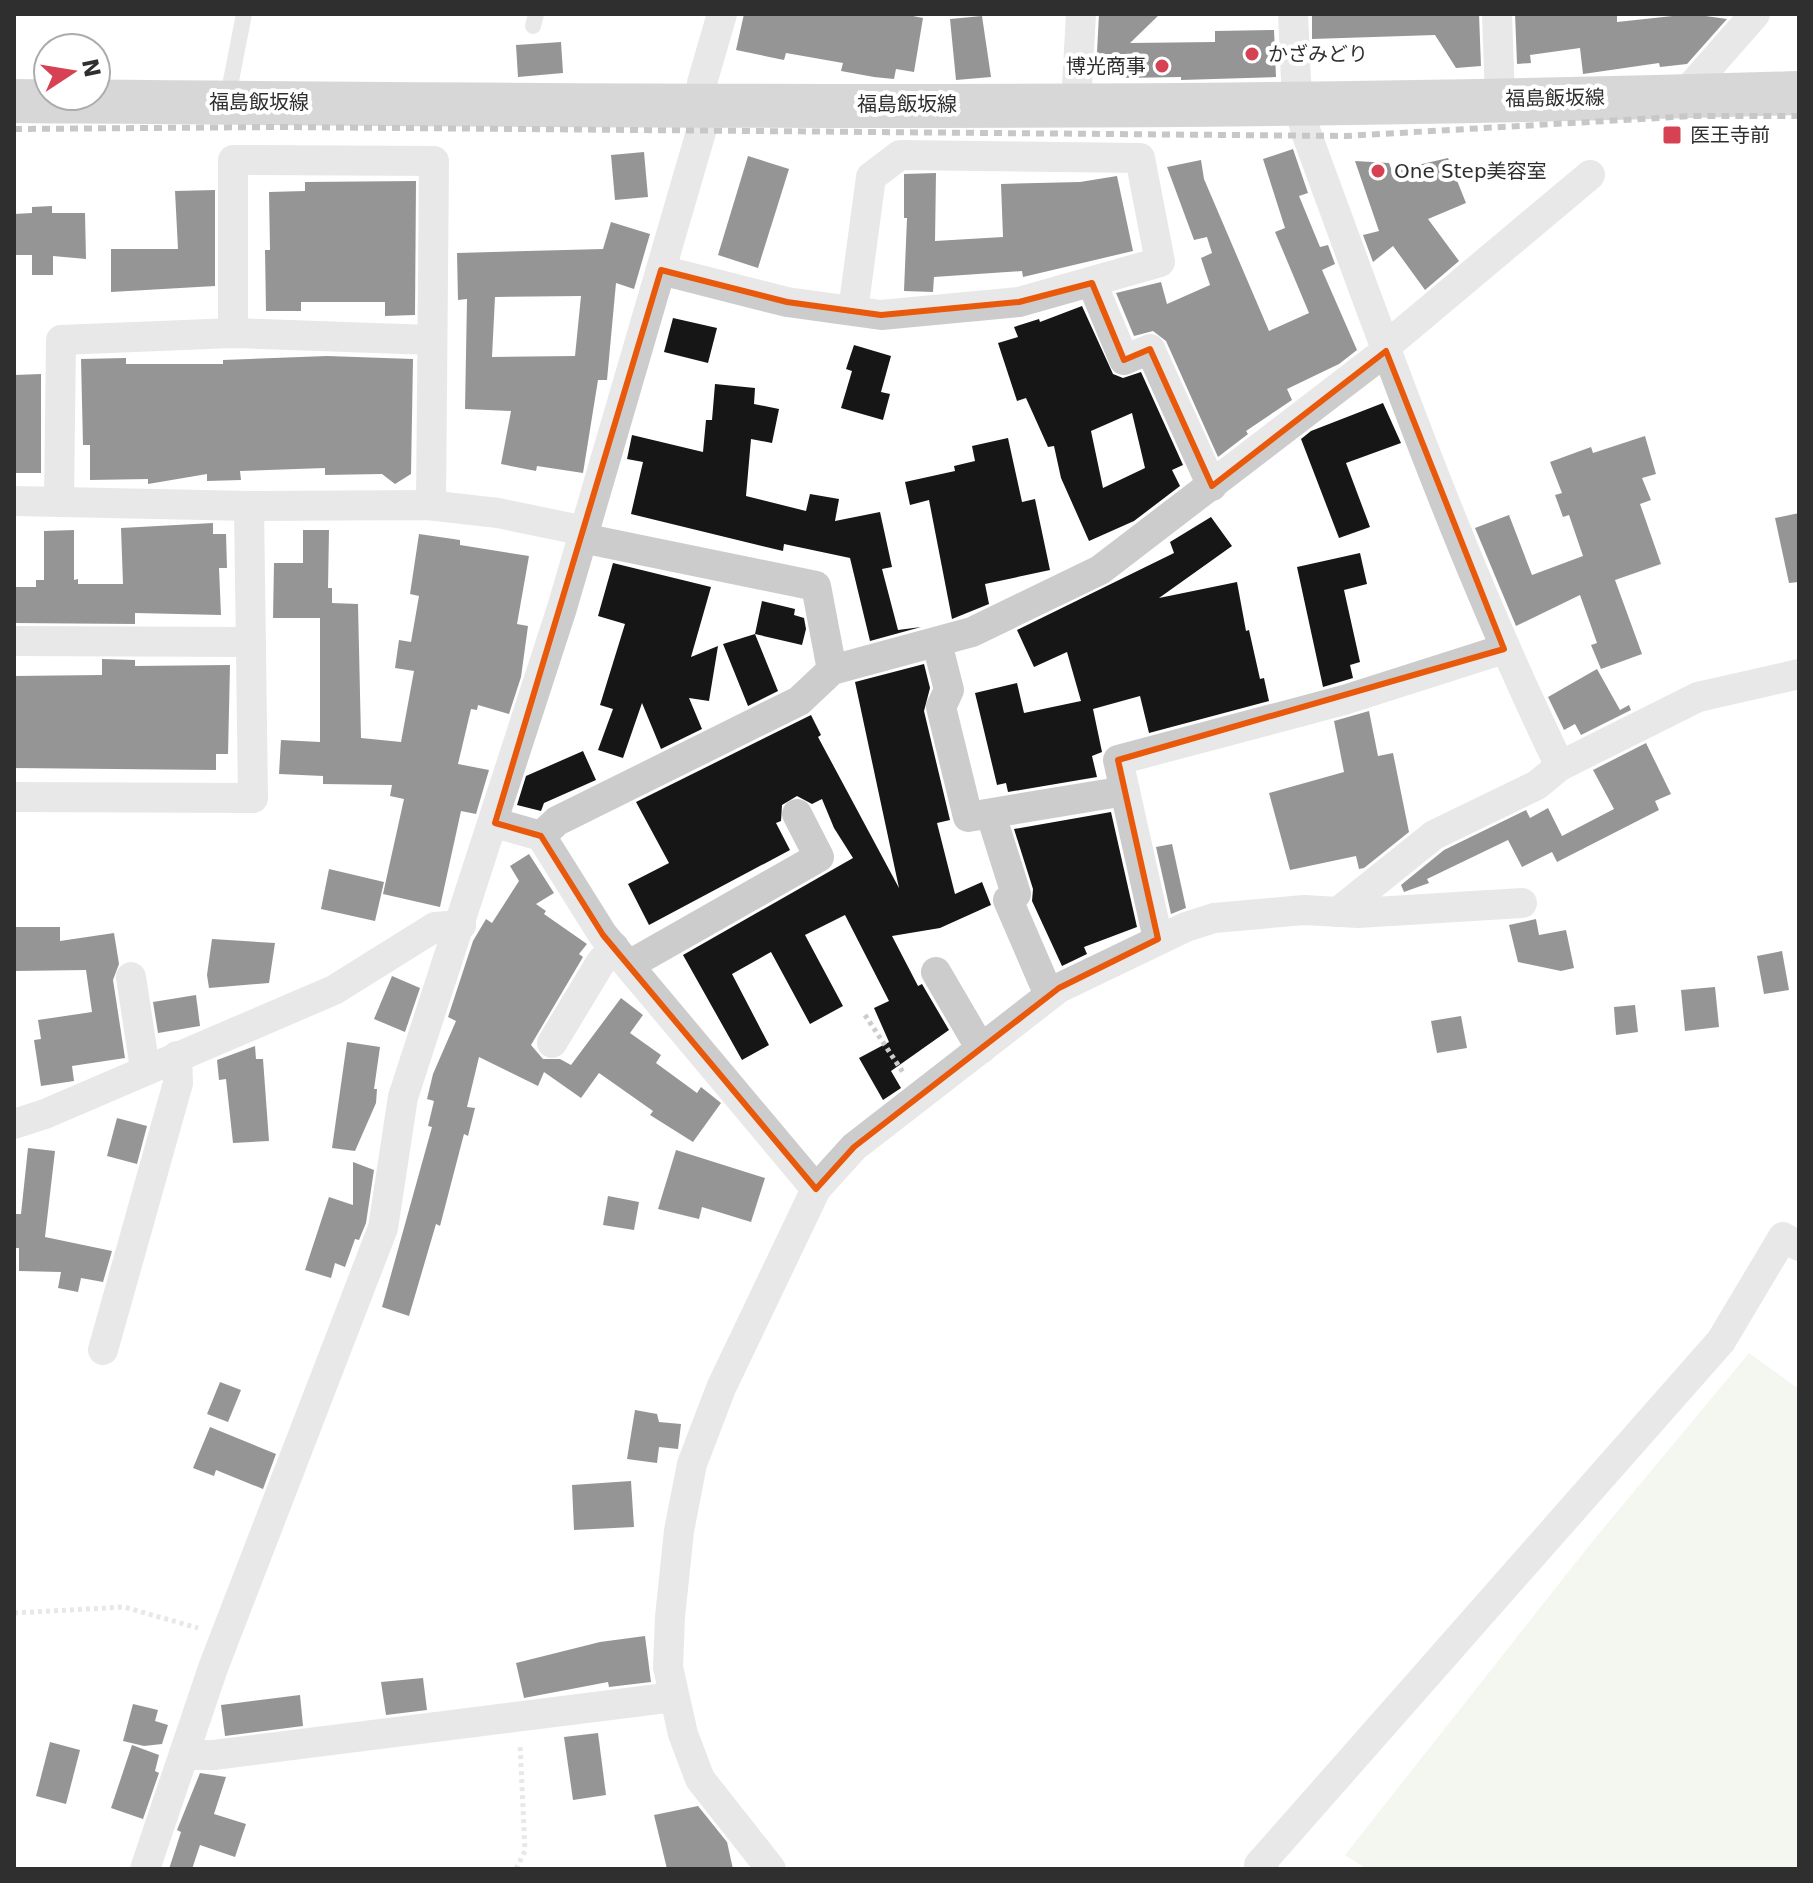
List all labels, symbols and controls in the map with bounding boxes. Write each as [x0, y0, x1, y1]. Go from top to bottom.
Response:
north arrow [32, 32, 112, 112]
place label: かざみどり [1268, 42, 1368, 66]
marker: かざみどり [1243, 45, 1261, 63]
place label: 博光商事 [1066, 54, 1146, 78]
text: N [77, 56, 105, 80]
marker: 博光商事 [1153, 57, 1171, 75]
street label: 福島飯坂線 [1505, 85, 1605, 111]
street label: 福島飯坂線 [209, 90, 309, 114]
street label: 福島飯坂線 [857, 92, 957, 116]
place label: 医王寺前 [1690, 123, 1770, 147]
marker: 医王寺前 [1661, 124, 1683, 146]
place label: One Step美容室 [1394, 159, 1547, 183]
marker: One Step美容室 [1369, 162, 1387, 180]

